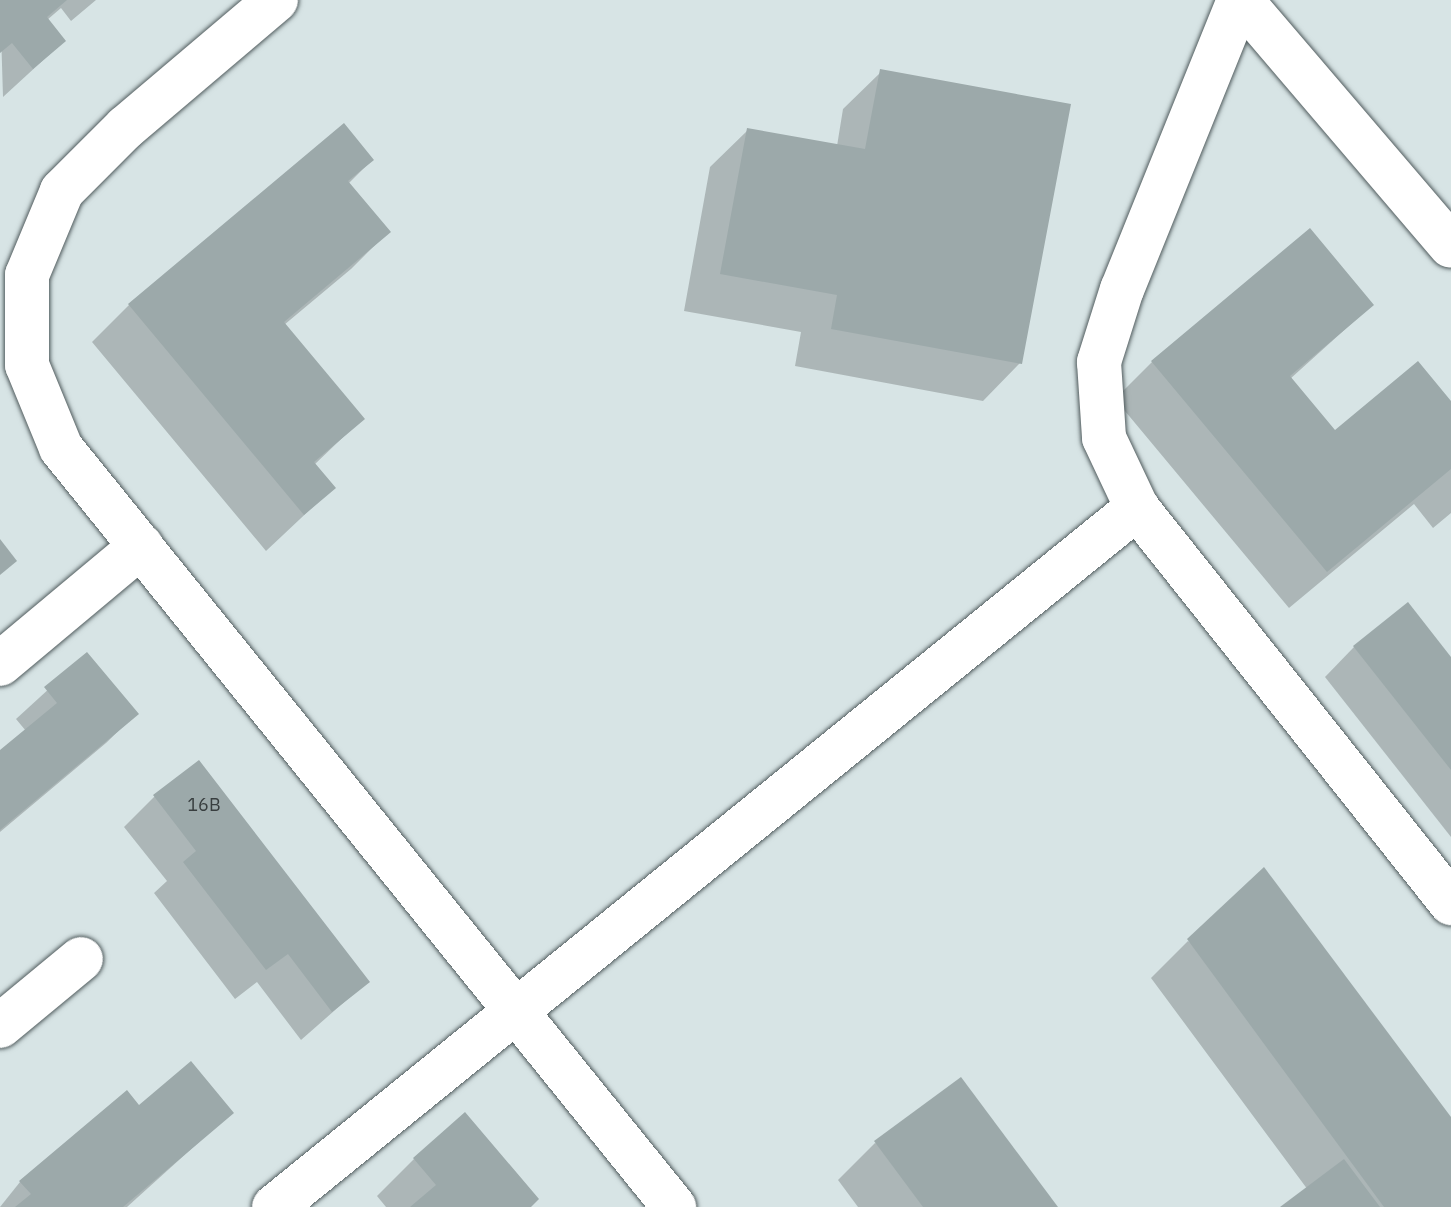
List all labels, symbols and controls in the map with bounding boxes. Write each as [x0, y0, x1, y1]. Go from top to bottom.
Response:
house number: 16B [187, 794, 221, 816]

